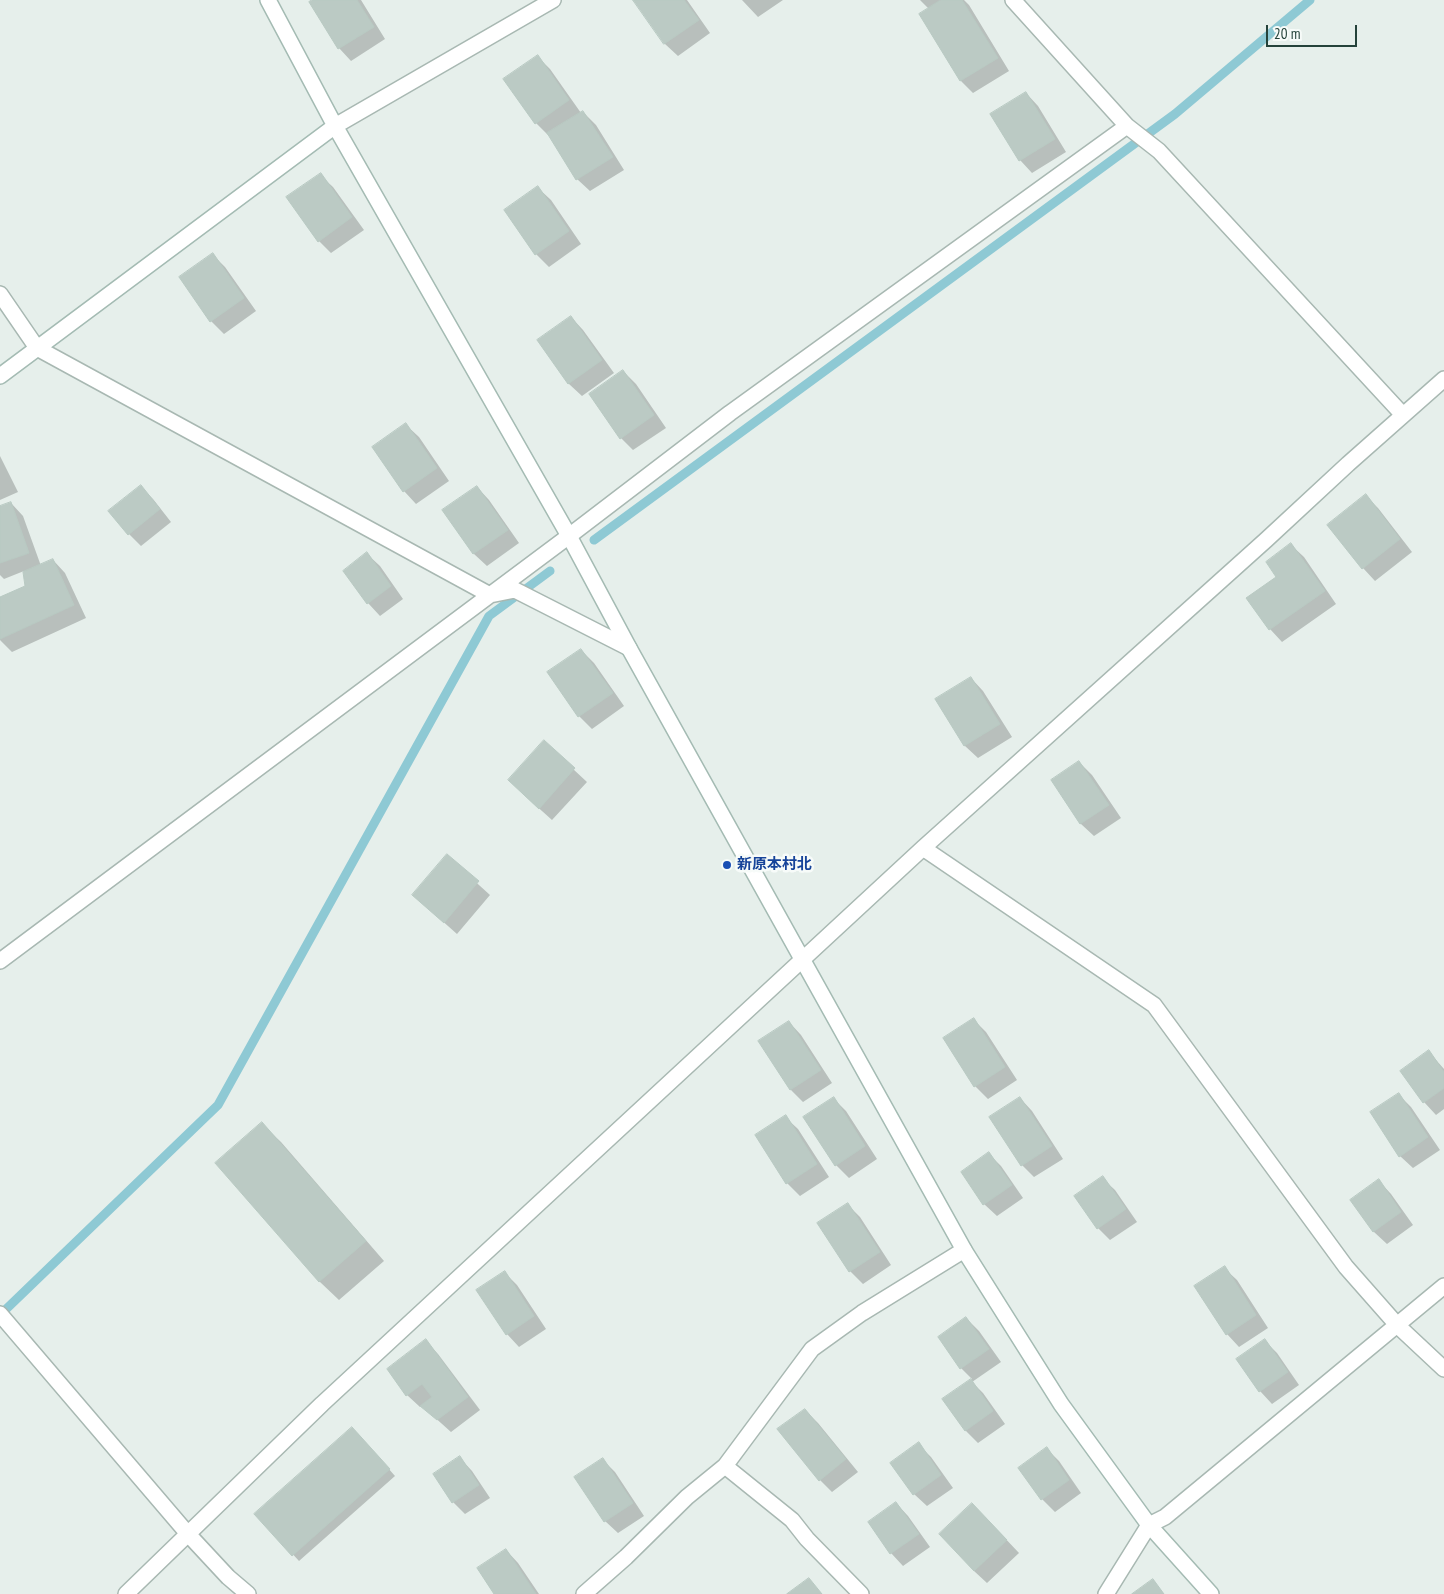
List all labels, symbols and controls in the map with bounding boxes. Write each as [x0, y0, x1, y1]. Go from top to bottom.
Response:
scale bar [1269, 15, 1360, 47]
text: 20 m [1274, 24, 1300, 43]
place label: 新原本村北 [737, 856, 812, 874]
marker: 新原本村北 [721, 859, 733, 871]

